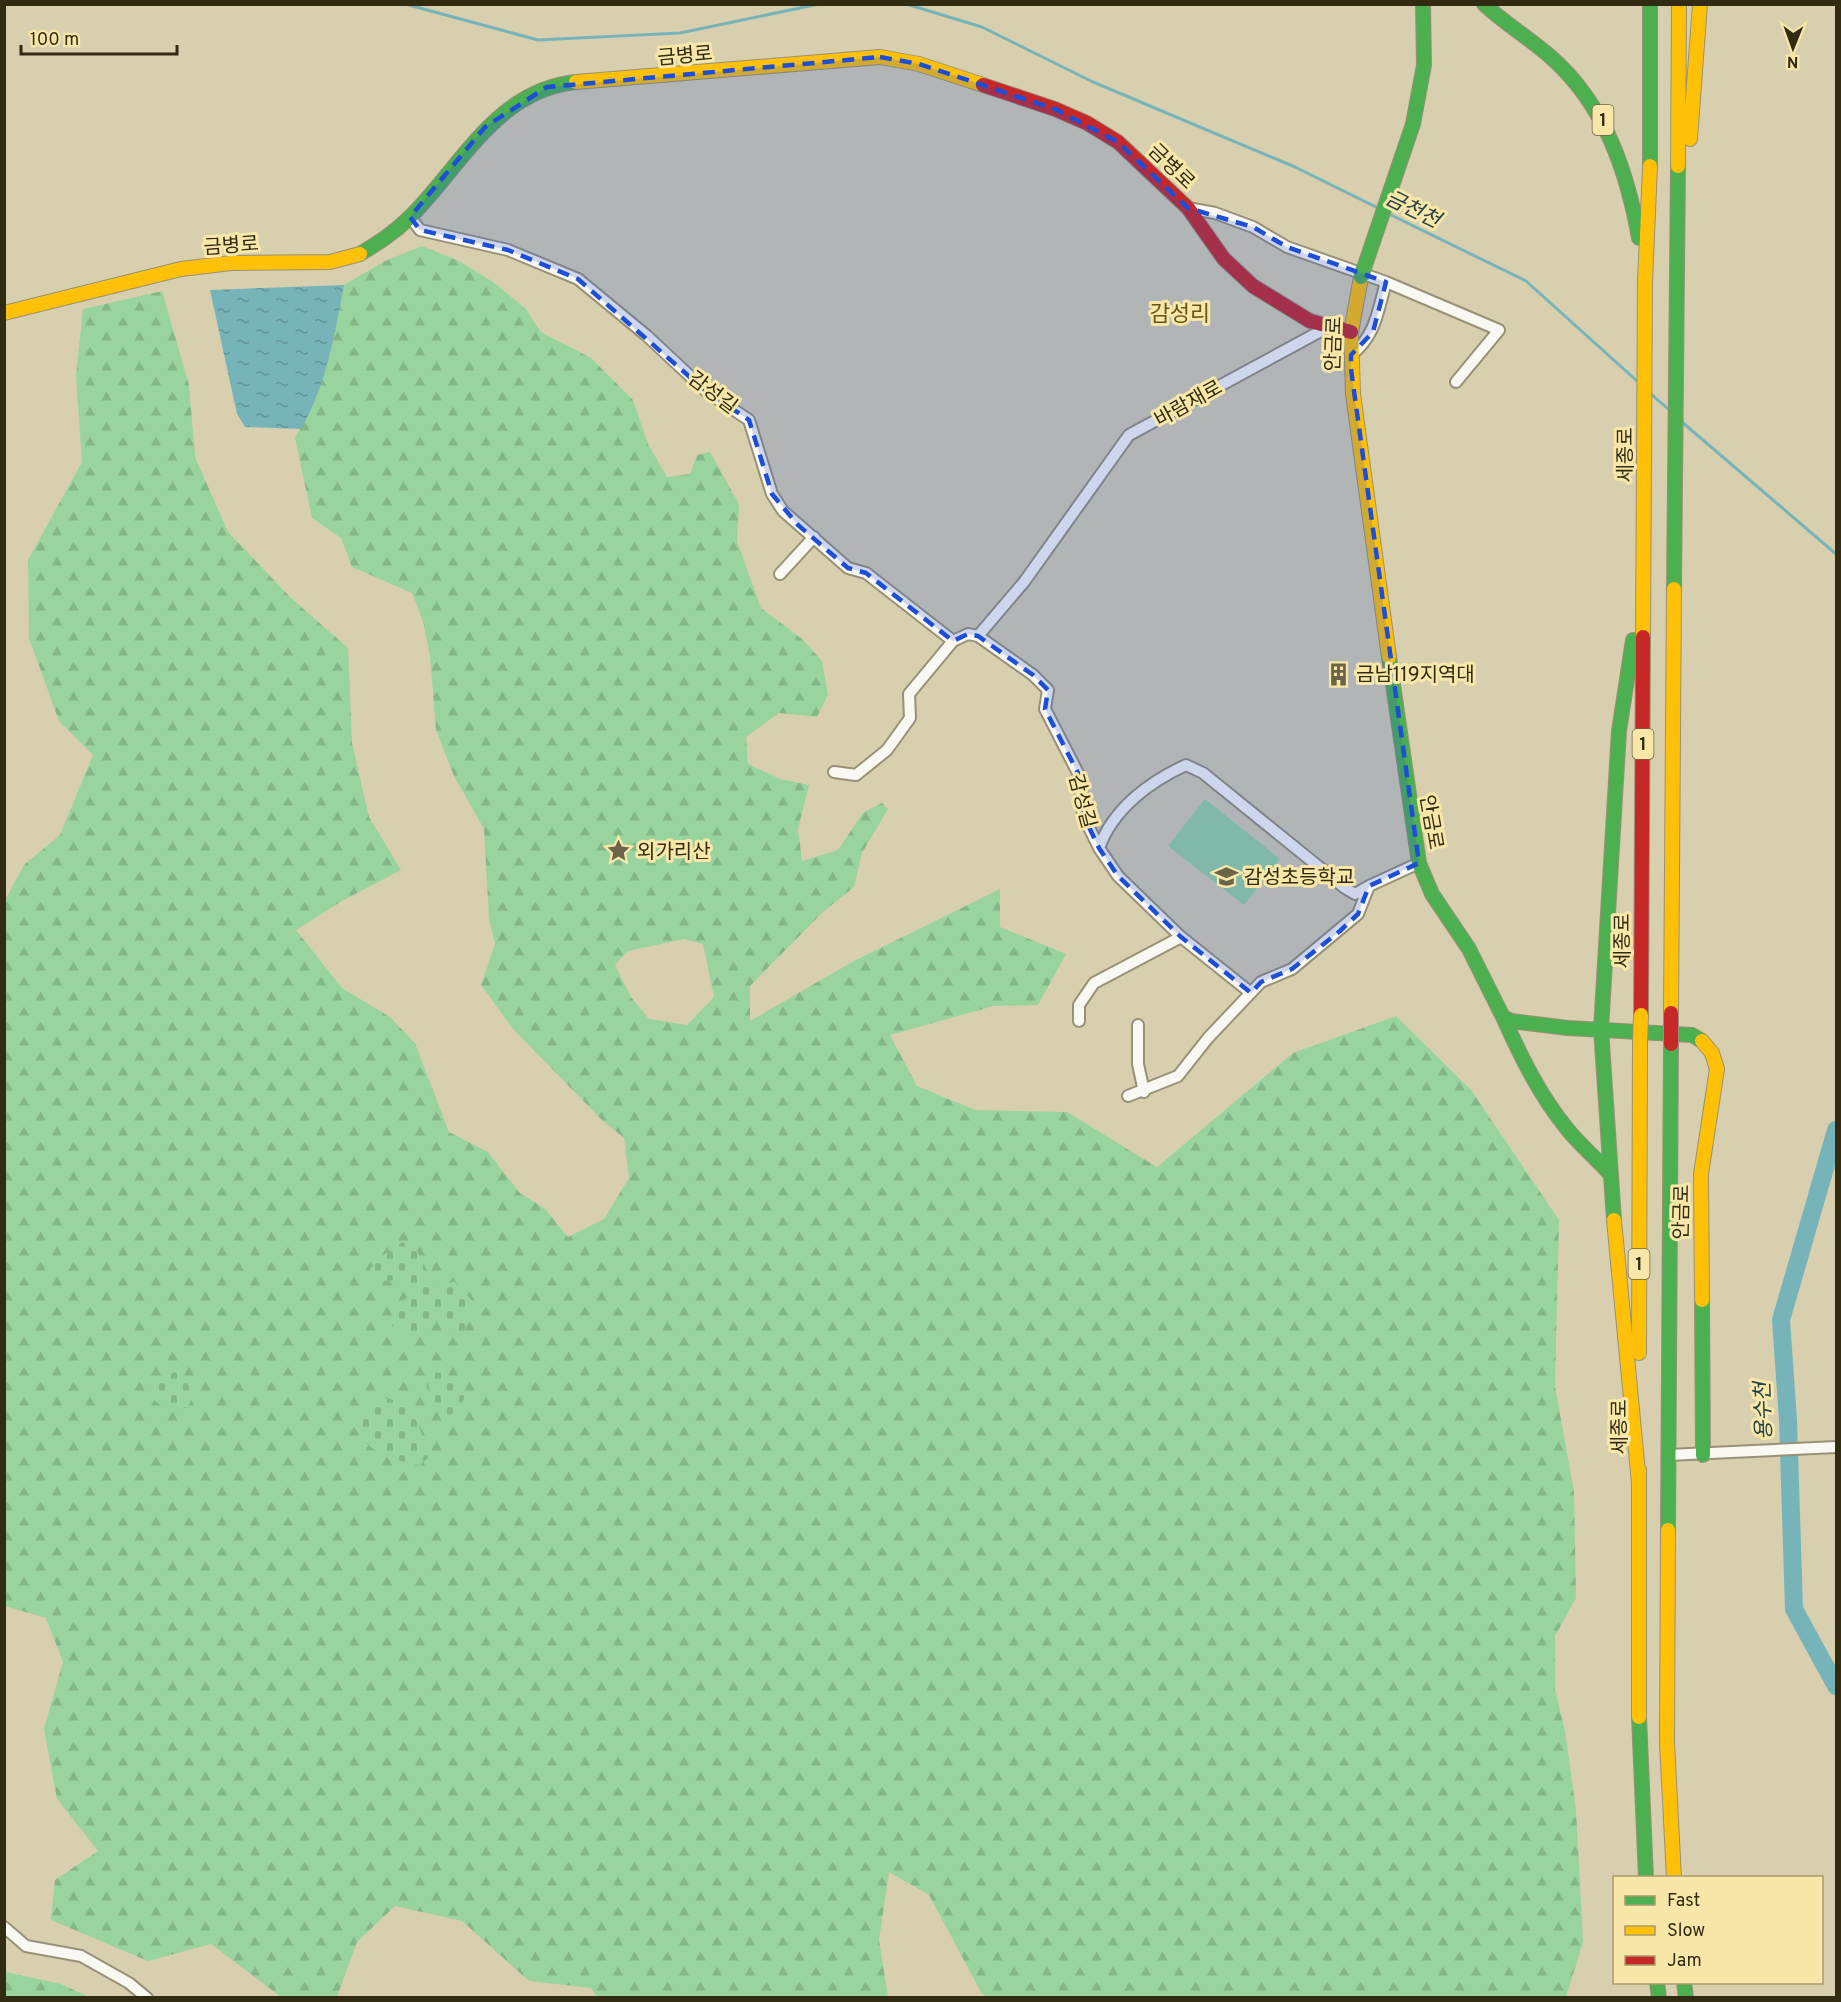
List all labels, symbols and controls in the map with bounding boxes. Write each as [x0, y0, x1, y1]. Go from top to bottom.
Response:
scale bar [21, 18, 177, 56]
north arrow [1763, 18, 1823, 78]
text: 100 m [30, 29, 79, 52]
street label: 금병로 [657, 42, 714, 72]
text: N [1787, 51, 1799, 71]
road number: 1 [1592, 105, 1614, 135]
street label: 금병로 [1142, 139, 1199, 196]
water label: 금천천 [1380, 186, 1447, 236]
street label: 금병로 [203, 232, 260, 262]
district label: 감성리 [1150, 302, 1210, 329]
street label: 안금로 [1321, 316, 1349, 372]
street label: 감성길 [682, 367, 742, 421]
street label: 바람재로 [1150, 376, 1227, 434]
street label: 세종로 [1614, 427, 1640, 483]
building icon: 금남119지역대 [1325, 661, 1351, 687]
place label: 금남119지역대 [1356, 663, 1475, 689]
road number: 1 [1632, 729, 1654, 759]
street label: 감성길 [1061, 771, 1101, 832]
street label: 안금로 [1412, 793, 1448, 852]
place icon: 외가리산 [606, 838, 632, 864]
place label: 외가리산 [637, 840, 711, 866]
school or university icon: 감성초등학교 [1213, 864, 1239, 890]
place label: 감성초등학교 [1244, 866, 1354, 892]
street label: 세종로 [1611, 913, 1637, 969]
street label: 안금로 [1670, 1184, 1696, 1240]
road number: 1 [1628, 1249, 1650, 1279]
water label: 용수천 [1750, 1379, 1779, 1440]
street label: 세종로 [1608, 1399, 1634, 1455]
legend [1613, 1876, 1823, 1984]
text: Fast [1667, 1890, 1700, 1913]
text: Slow [1667, 1920, 1705, 1943]
text: Jam [1667, 1950, 1702, 1973]

